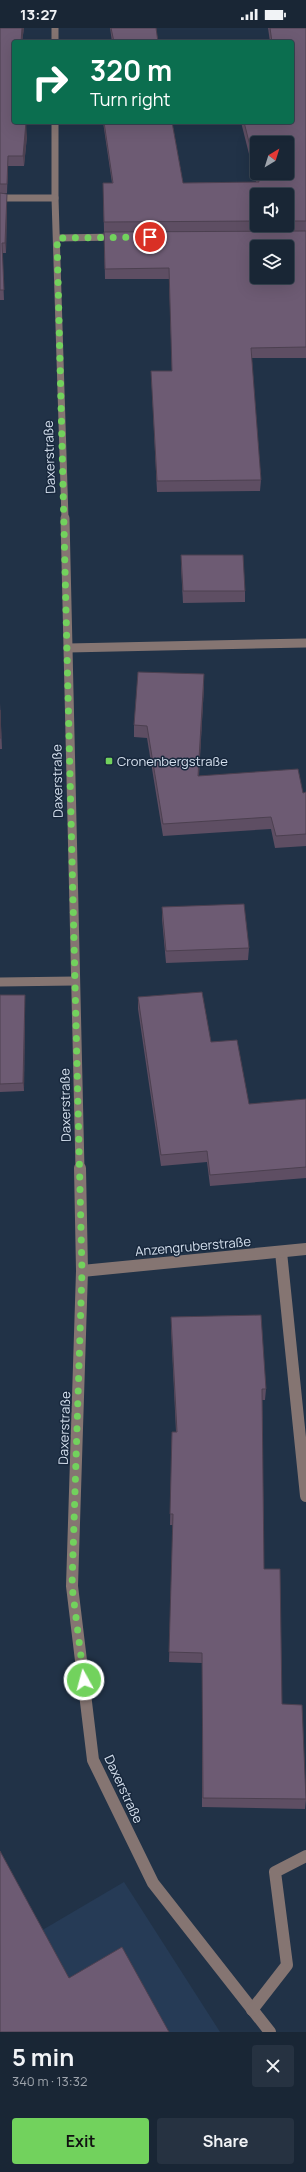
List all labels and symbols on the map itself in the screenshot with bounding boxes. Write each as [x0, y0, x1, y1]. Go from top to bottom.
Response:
north arrow [250, 136, 294, 180]
pin [133, 220, 167, 254]
street label: Daxerstraße [39, 420, 59, 494]
street label: Daxerstraße [47, 744, 67, 818]
place label: Cronenbergstraße [117, 752, 228, 770]
marker: Cronenbergstraße [104, 756, 114, 766]
street label: Daxerstraße [55, 1068, 75, 1142]
street label: Anzengruberstraße [134, 1232, 252, 1260]
street label: Daxerstraße [54, 1391, 74, 1465]
position arrow [63, 1659, 105, 1701]
street label: Daxerstraße [100, 1752, 148, 1827]

